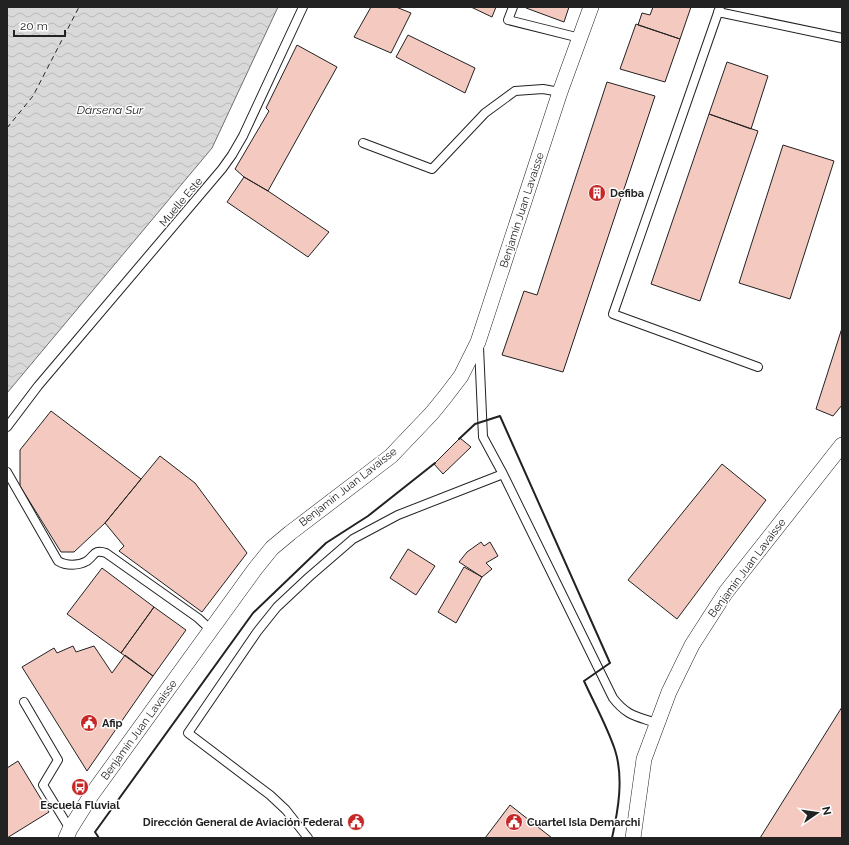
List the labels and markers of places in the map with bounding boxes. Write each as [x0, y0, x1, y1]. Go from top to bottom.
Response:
building icon: Defiba [587, 183, 607, 203]
place label: Defiba [610, 187, 644, 200]
public building icon: Afip [79, 713, 99, 733]
place label: Afip [102, 717, 122, 730]
bus stop icon: Escuela Fluvial [70, 777, 90, 797]
place label: Escuela Fluvial [40, 799, 120, 812]
public building icon: Dirección General de Aviación Federal [346, 812, 366, 832]
public building icon: Cuartel Isla Demarchi [504, 812, 524, 832]
place label: Dirección General de Aviación Federal [143, 816, 344, 829]
place label: Cuartel Isla Demarchi [527, 816, 640, 829]

